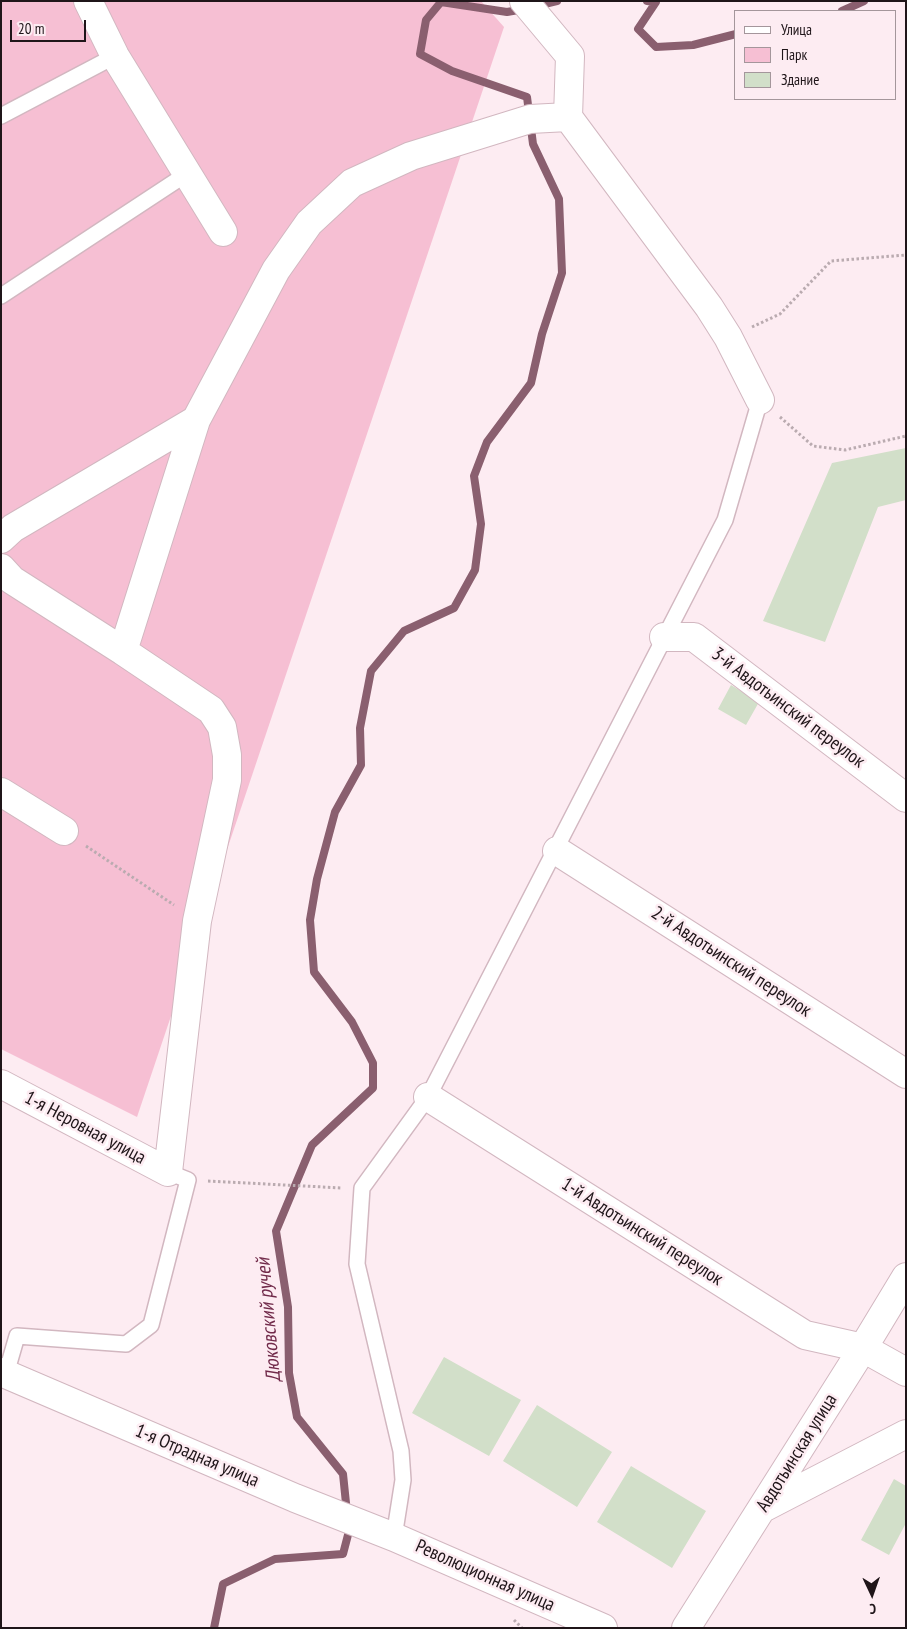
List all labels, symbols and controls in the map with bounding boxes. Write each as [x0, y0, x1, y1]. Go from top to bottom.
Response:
scale bar [12, 10, 89, 42]
legend [734, 10, 897, 100]
text: 20 m [18, 19, 44, 38]
text: Улица [781, 20, 812, 39]
text: Парк [781, 45, 807, 64]
text: Здание [781, 70, 819, 89]
street label: 3-й Авдотьинский переулок [707, 643, 869, 773]
street label: 2-й Авдотьинский переулок [647, 902, 815, 1022]
street label: 1-я Неровная улица [21, 1087, 149, 1169]
street label: 1-й Авдотьинский переулок [557, 1173, 727, 1291]
water label: Дюковский ручей [252, 1257, 286, 1383]
street label: Авдотьинская улица [752, 1390, 842, 1516]
street label: 1-я Отрадная улица [132, 1420, 262, 1492]
street label: Революционная улица [412, 1535, 558, 1617]
north arrow [847, 1569, 897, 1619]
text: С [869, 1600, 876, 1618]

